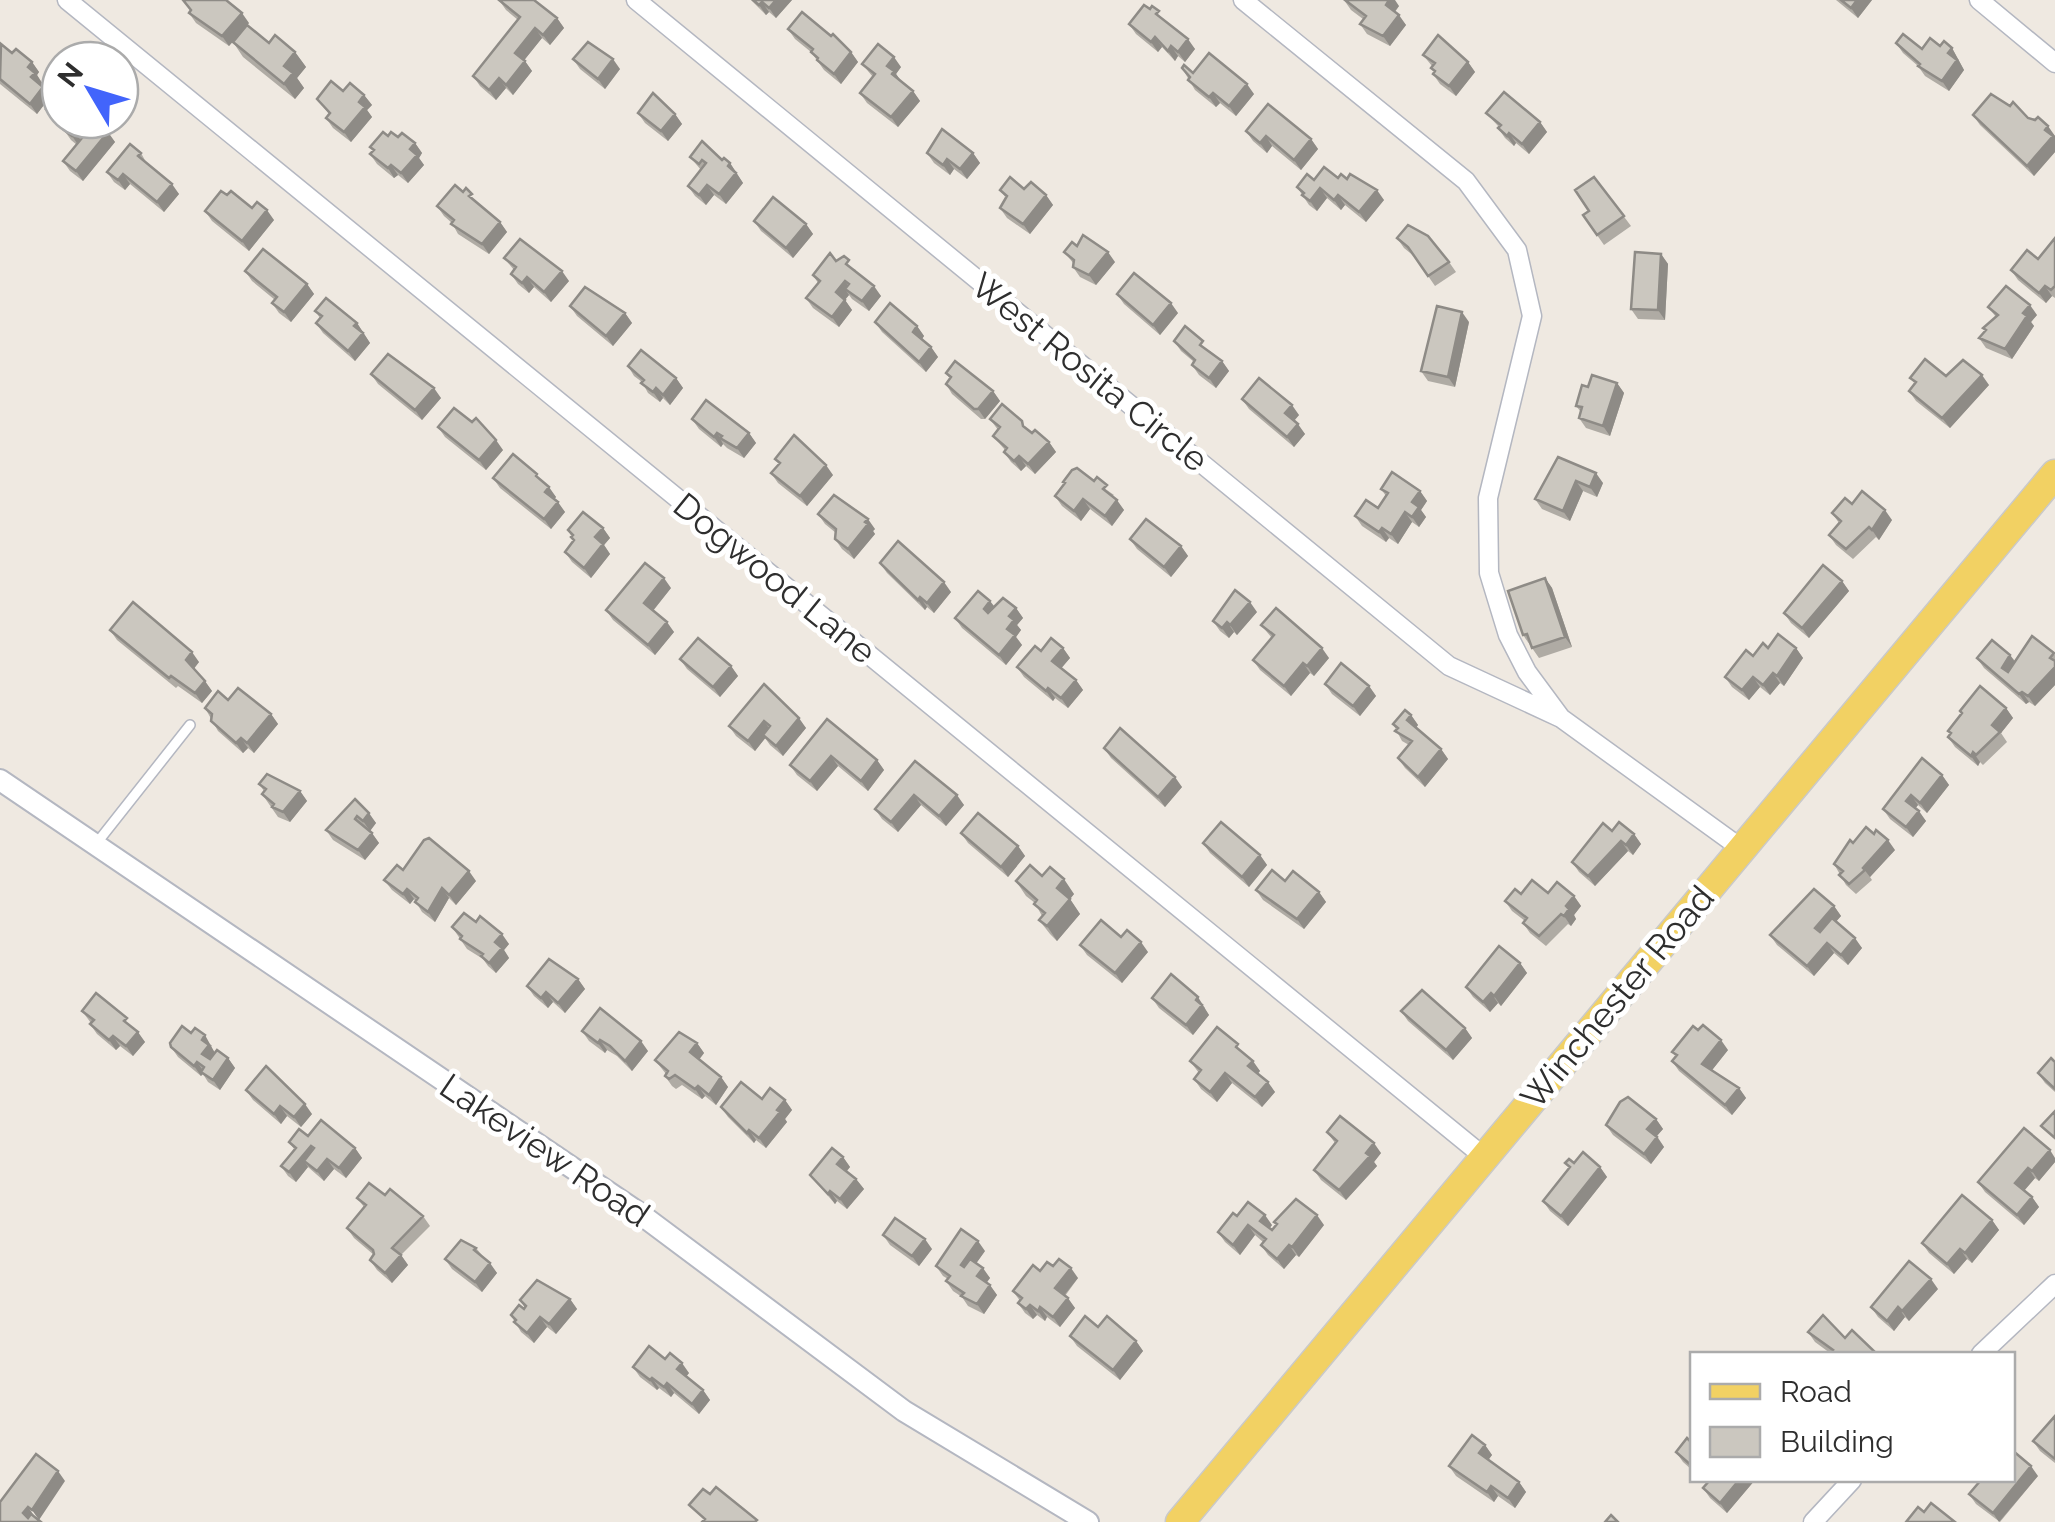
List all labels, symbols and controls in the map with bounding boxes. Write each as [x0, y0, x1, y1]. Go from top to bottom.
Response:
north arrow [40, 40, 140, 140]
text: N [51, 56, 90, 93]
street label: West Rosita Circle [963, 264, 1217, 480]
street label: Dogwood Lane [666, 484, 884, 672]
street label: Winchester Road [1512, 877, 1722, 1117]
street label: Lakeview Road [432, 1065, 658, 1235]
legend [1690, 1352, 2015, 1482]
text: Road [1780, 1374, 1852, 1409]
text: Building [1780, 1424, 1894, 1459]

